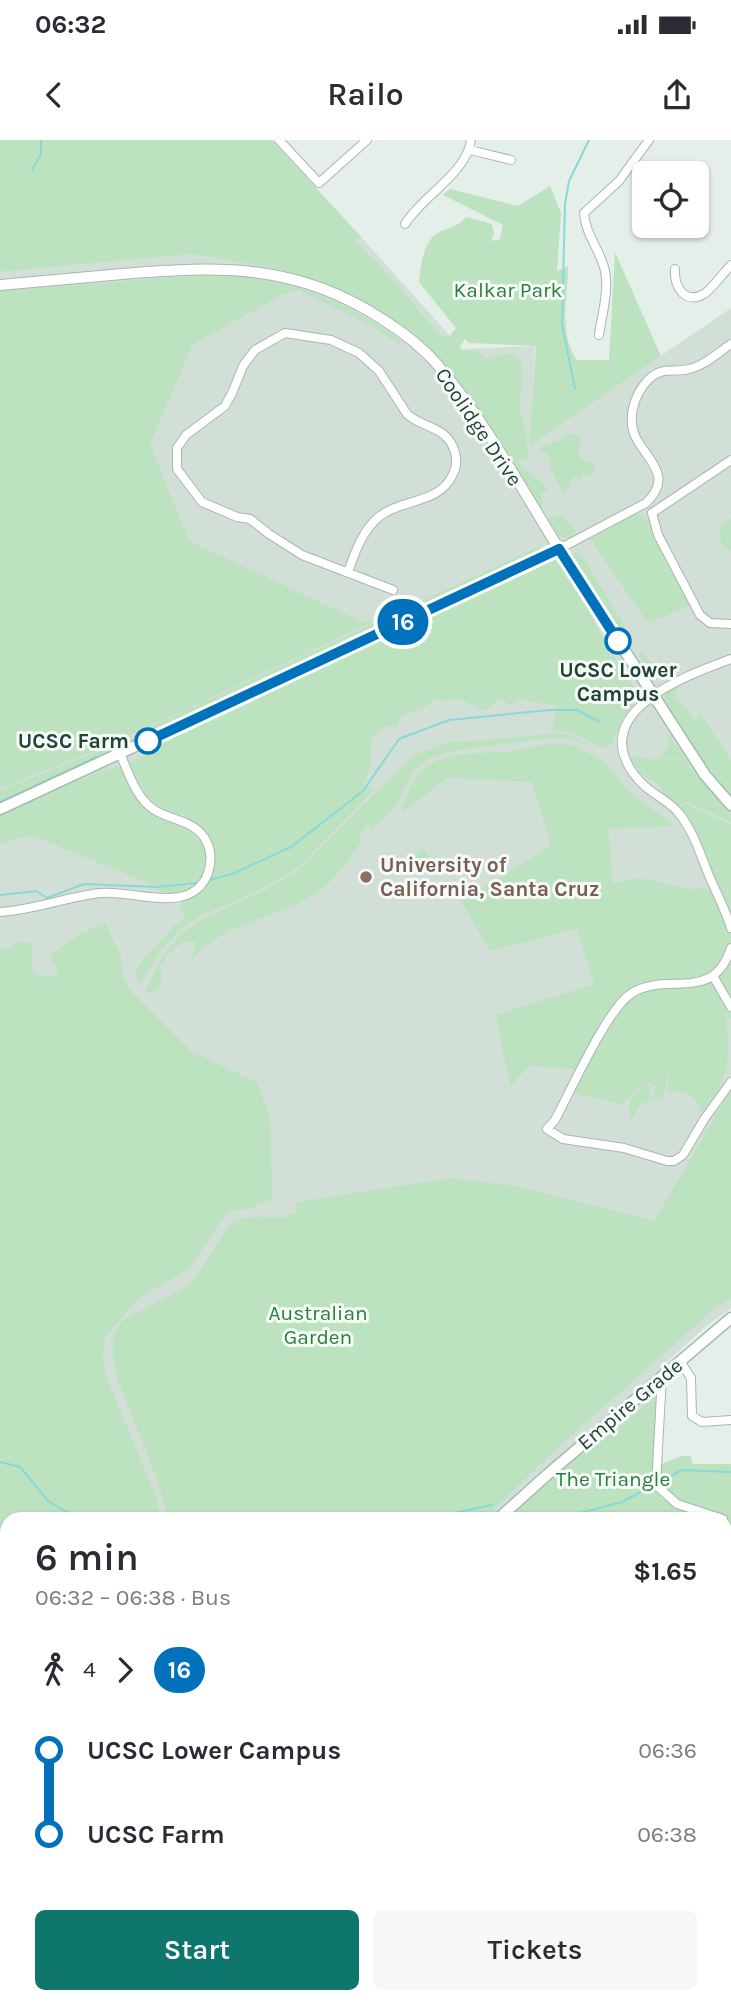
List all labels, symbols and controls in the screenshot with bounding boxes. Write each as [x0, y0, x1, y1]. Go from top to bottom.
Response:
text: 06:32 [35, 9, 106, 40]
icon: back [35, 76, 73, 114]
text: Railo [327, 76, 404, 113]
icon: share [658, 76, 696, 114]
map controls [632, 161, 709, 238]
button: locate [632, 161, 709, 238]
park label: Kalkar Park [454, 278, 563, 302]
street label: Coolidge Drive [431, 363, 527, 491]
line badge: 16 [372, 599, 434, 645]
text: 16 [391, 608, 415, 636]
marker: UCSC Lower Campus [605, 628, 631, 654]
place label: UCSC Lower Campus [559, 658, 677, 706]
marker: UCSC Farm [135, 728, 161, 754]
place label: UCSC Farm [18, 729, 129, 753]
place label: University of California, Santa Cruz [380, 853, 599, 901]
marker: University of California, Santa Cruz [358, 869, 374, 885]
park label: Australian Garden [268, 1301, 368, 1349]
street label: Empire Grade [573, 1353, 687, 1455]
park label: The Triangle [556, 1467, 670, 1491]
text: 6 min [35, 1535, 139, 1580]
text: $1.65 [633, 1556, 697, 1587]
text: 06:32 – 06:38 · Bus [35, 1584, 231, 1611]
icon: walk [35, 1651, 73, 1689]
icon: forward [106, 1651, 144, 1689]
text: 4 [83, 1656, 96, 1683]
text: 16 [168, 1656, 191, 1684]
text: UCSC Lower Campus [87, 1735, 341, 1766]
text: 06:36 [638, 1737, 697, 1764]
text: UCSC Farm [87, 1819, 225, 1850]
text: 06:38 [637, 1821, 697, 1848]
button: Start [35, 1910, 359, 1990]
button: Tickets [373, 1910, 697, 1990]

